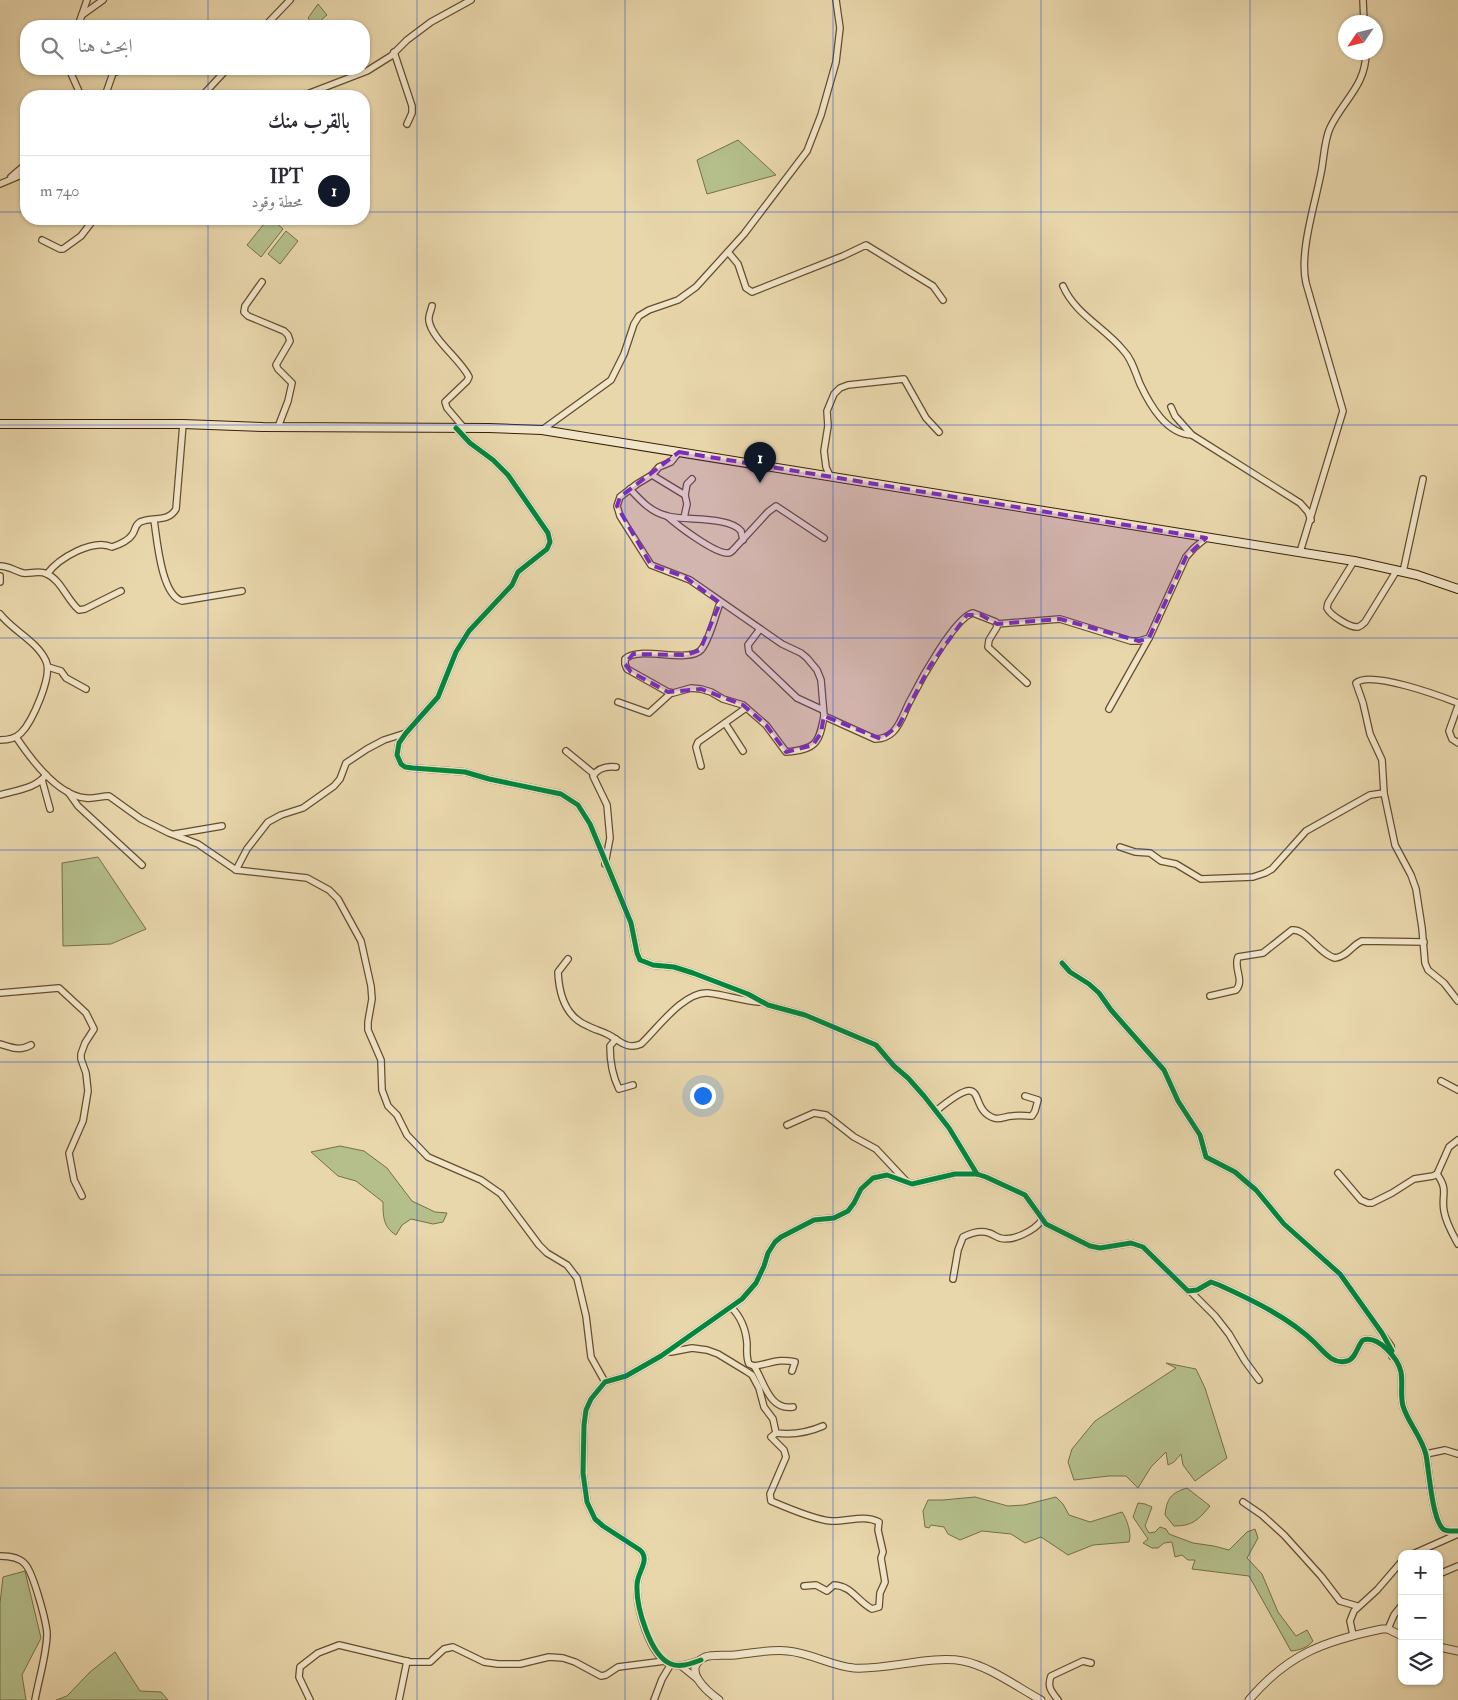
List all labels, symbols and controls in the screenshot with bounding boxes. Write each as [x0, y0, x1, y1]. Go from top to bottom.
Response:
north arrow [1338, 15, 1383, 60]
search box [20, 20, 370, 75]
icon: search [38, 34, 66, 62]
text: ابحث هنا [78, 34, 133, 58]
text: بالقرب منك [268, 108, 350, 135]
text: IPT [270, 165, 303, 189]
text: 740 m [40, 181, 80, 201]
text: 1 [331, 181, 337, 201]
text: محطة وقود [251, 192, 303, 212]
pin: 1 [744, 442, 776, 483]
your location [690, 1083, 716, 1109]
map controls [1398, 1550, 1443, 1685]
button: + [1398, 1550, 1443, 1595]
button: − [1398, 1595, 1443, 1640]
button: layers [1398, 1640, 1443, 1685]

